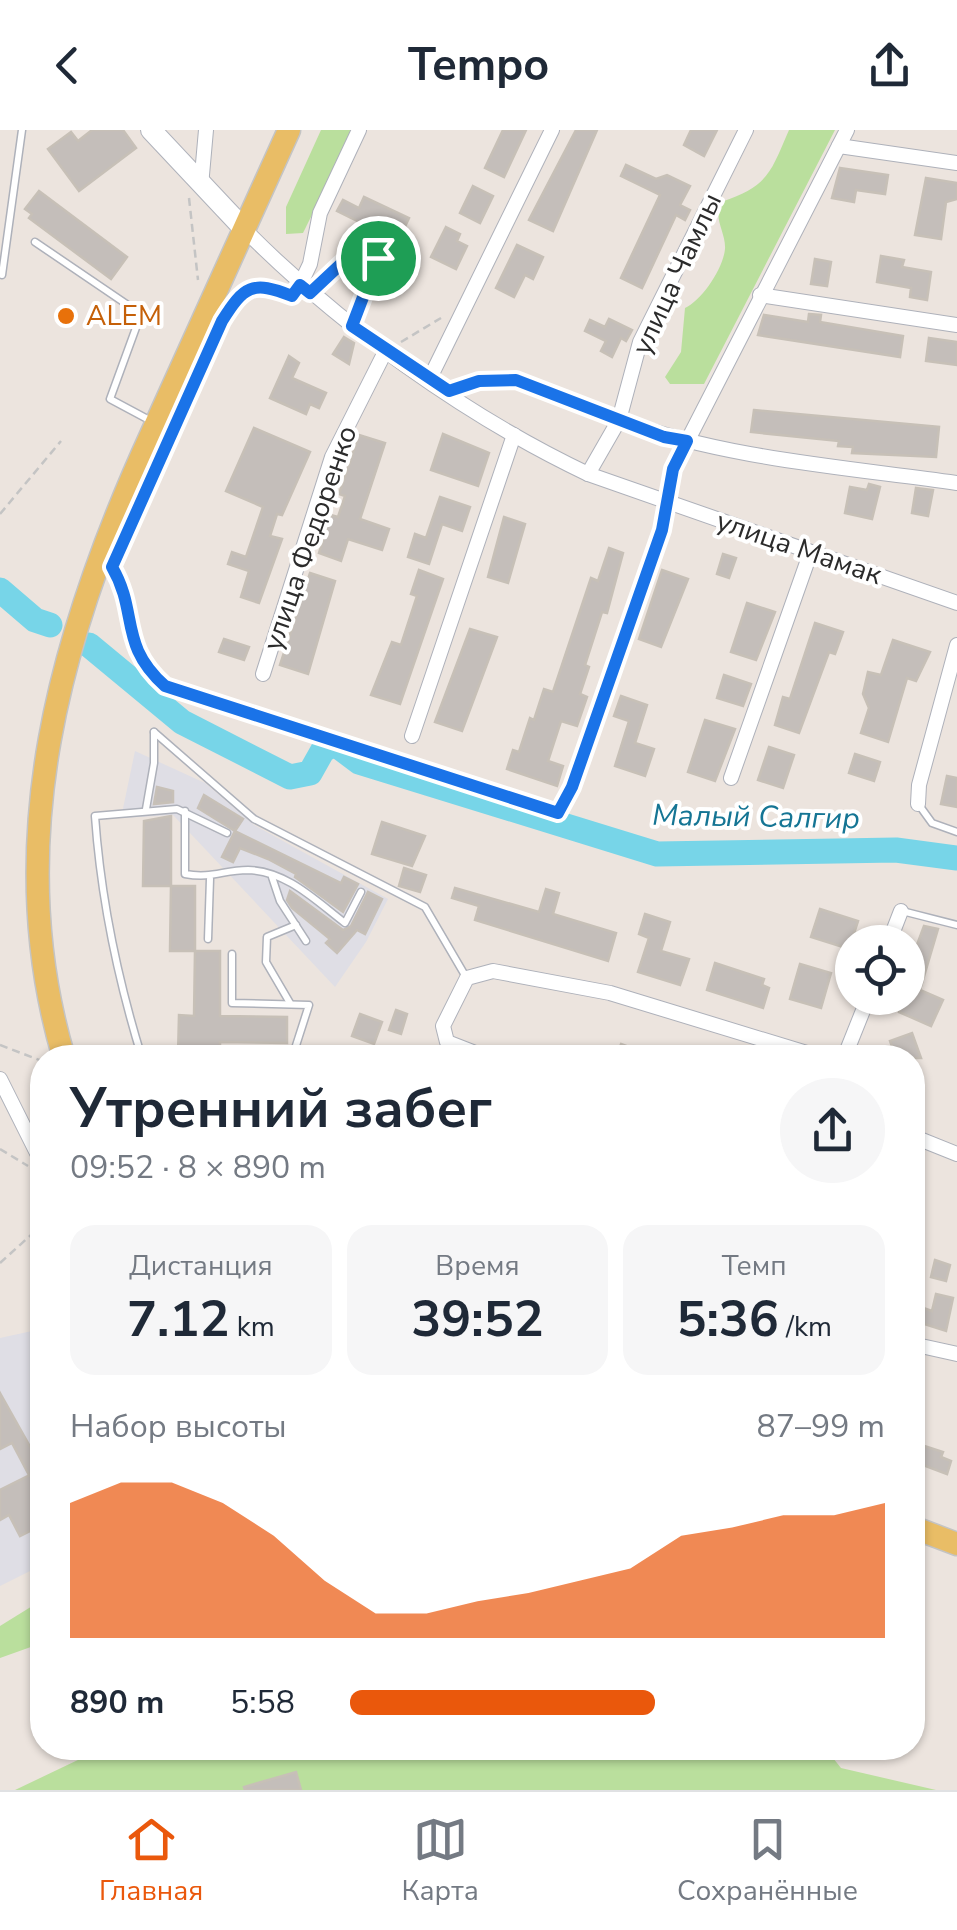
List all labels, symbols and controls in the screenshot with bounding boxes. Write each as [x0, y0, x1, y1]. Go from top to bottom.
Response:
text: Tempo [408, 35, 549, 96]
icon: back [40, 38, 95, 93]
icon: share [862, 38, 917, 93]
street label: улица Чамлы [623, 187, 731, 361]
pin [336, 216, 421, 301]
icon: arrive [351, 231, 406, 286]
place label: ALEM [86, 297, 162, 335]
marker: ALEM [55, 305, 77, 327]
street label: улица Федоренко [254, 421, 366, 655]
street label: улица Мамак [711, 502, 887, 594]
water label: Малый Салгир [652, 795, 860, 839]
map controls [835, 925, 925, 1015]
button: locate [835, 925, 925, 1015]
text: Утренний забег [70, 1071, 492, 1146]
button: share [780, 1078, 885, 1183]
text: 09:52 · 8 × 890 m [70, 1146, 326, 1189]
text: Дистанция [129, 1247, 273, 1285]
text: Время [435, 1247, 520, 1285]
text: Темп [722, 1247, 787, 1285]
text: 7.12 [127, 1285, 229, 1354]
text: 39:52 [411, 1285, 544, 1354]
text: 5:36 [676, 1285, 779, 1354]
text: km [229, 1308, 275, 1346]
text: /km [779, 1308, 832, 1346]
text: Набор высоты [70, 1405, 287, 1448]
text: 87–99 m [757, 1405, 885, 1448]
text: 890 m [70, 1681, 164, 1724]
text: 5:58 [230, 1681, 295, 1724]
tab: Главная [99, 1812, 203, 1910]
tab: Карта [402, 1812, 479, 1910]
tab: Сохранённые [677, 1812, 858, 1910]

